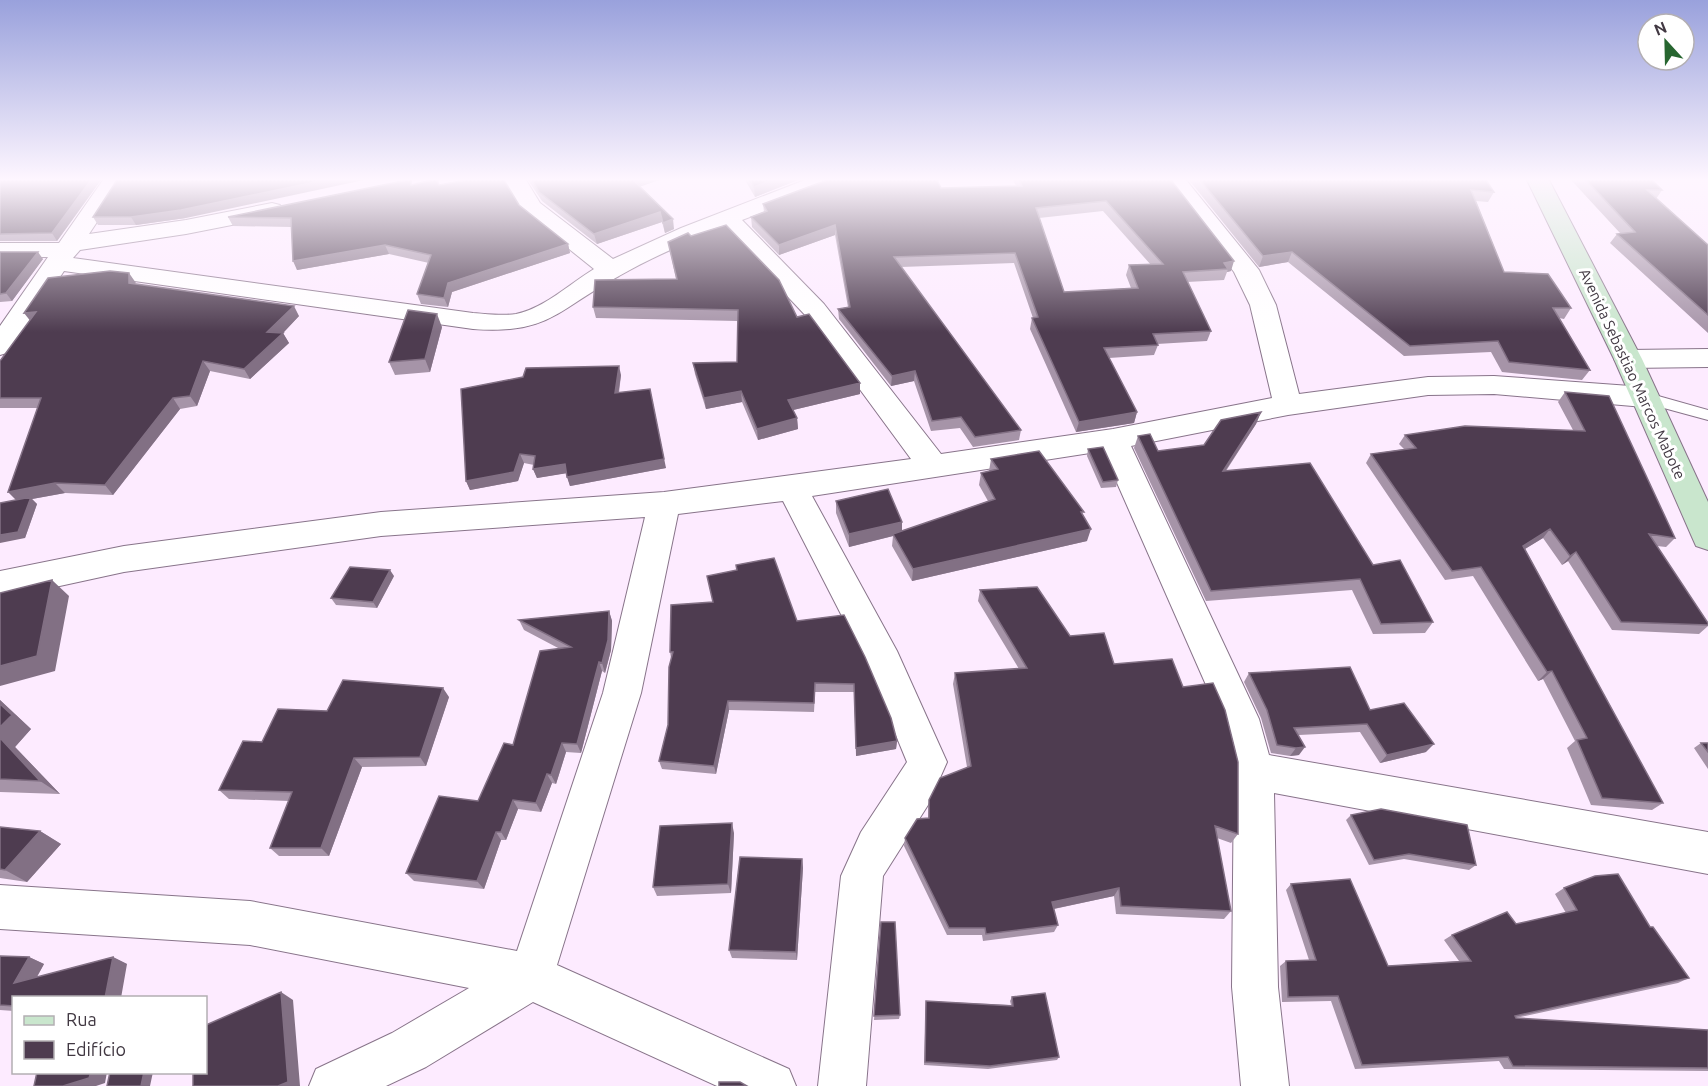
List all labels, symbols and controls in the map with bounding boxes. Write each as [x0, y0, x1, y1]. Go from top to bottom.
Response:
north arrow [1636, 12, 1696, 72]
text: N [1651, 18, 1669, 39]
street label: Avenida Sebastiao Marcos Mabote [1576, 266, 1689, 482]
legend [12, 996, 207, 1074]
text: Rua [66, 1009, 97, 1029]
text: Edifício [66, 1039, 126, 1059]

